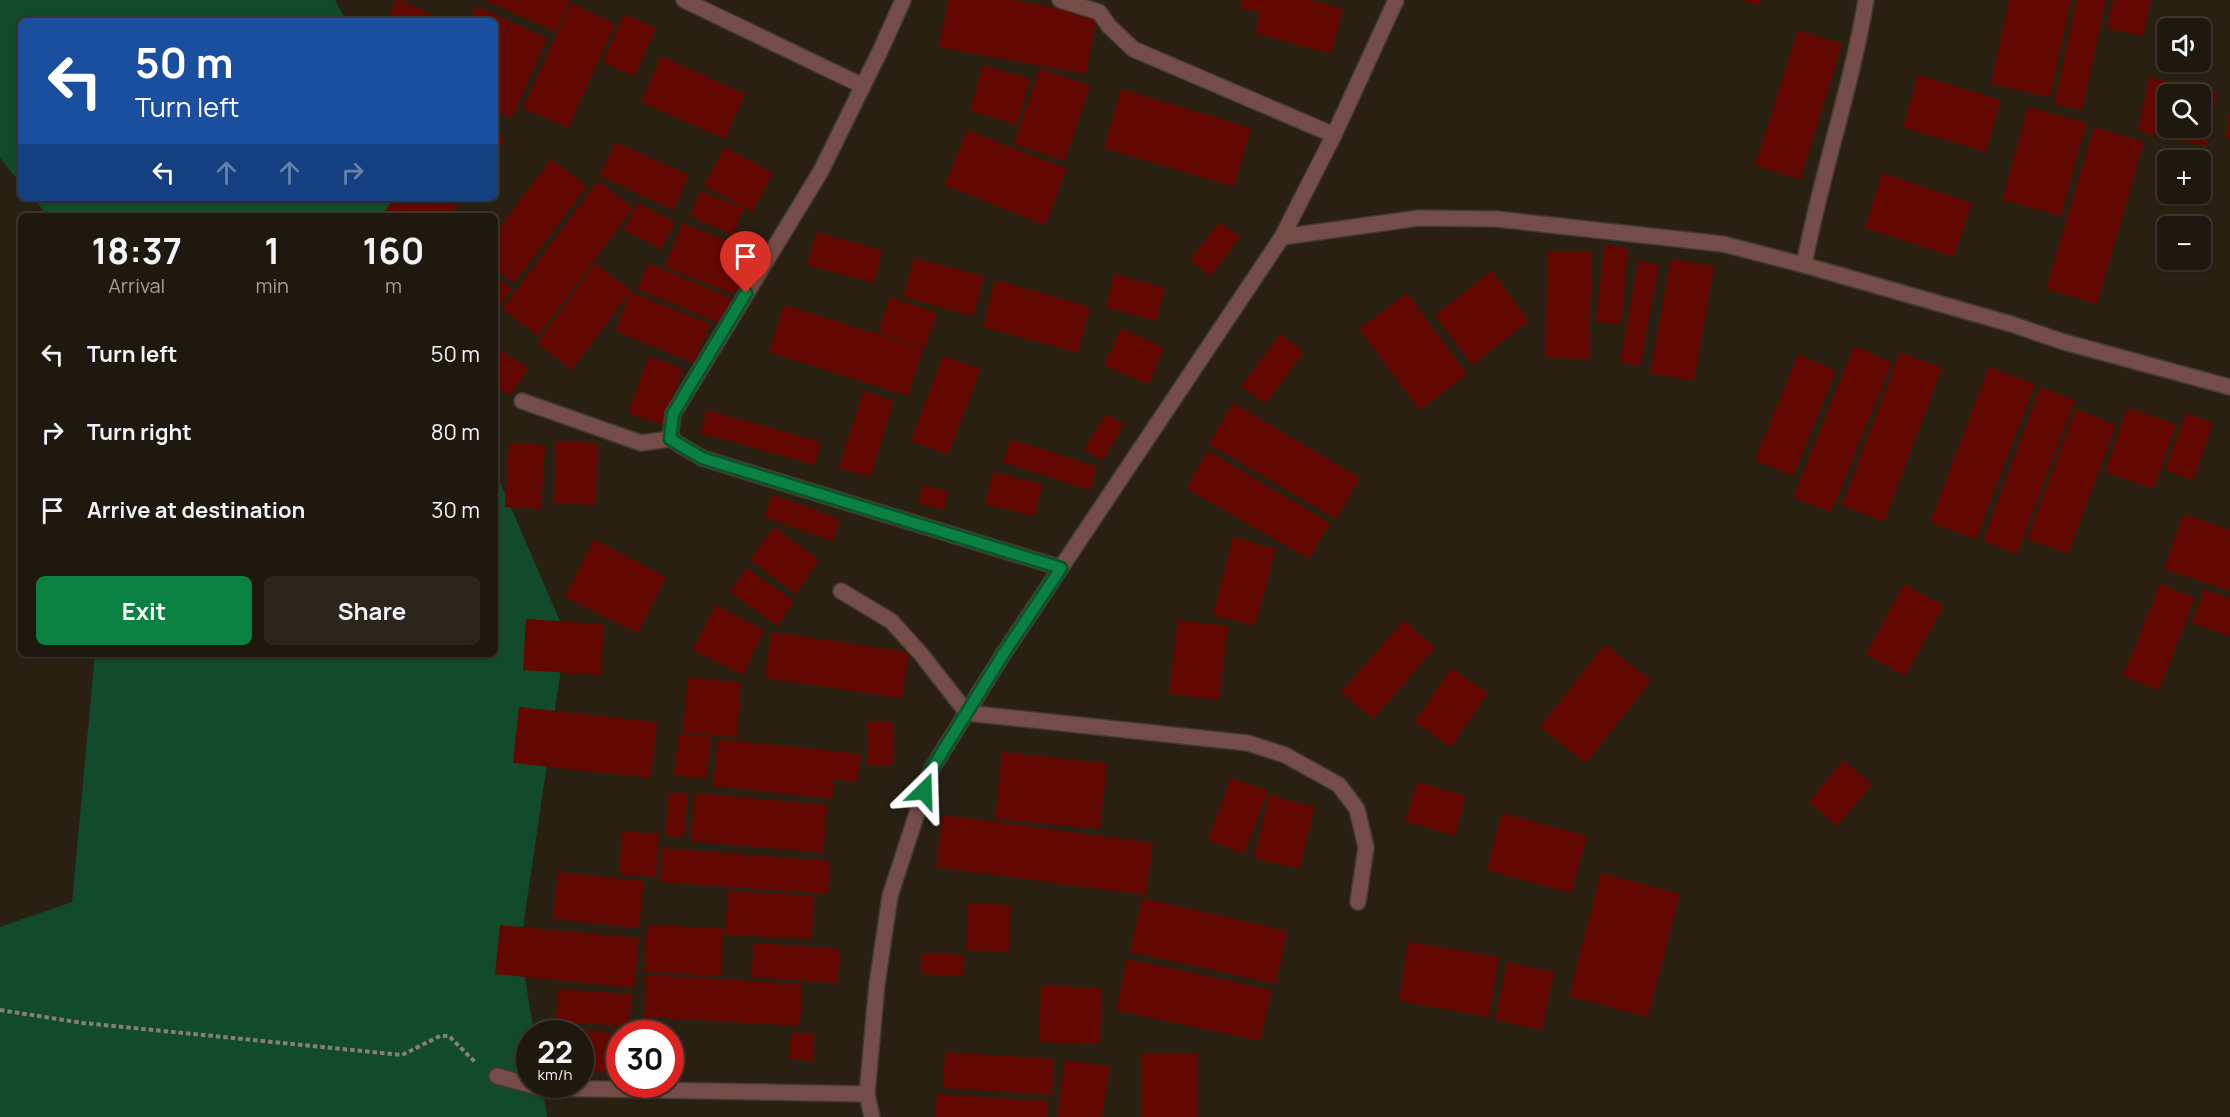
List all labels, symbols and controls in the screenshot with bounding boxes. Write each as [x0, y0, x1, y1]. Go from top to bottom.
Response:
map controls [2157, 18, 2211, 270]
button: sound [2157, 18, 2211, 72]
text: 50 m [135, 33, 233, 91]
icon: left [36, 42, 114, 120]
button: search [2157, 84, 2211, 138]
text: Turn left [135, 88, 239, 125]
button: + [2157, 150, 2211, 204]
icon: left [147, 156, 180, 189]
icon: ahead [210, 156, 243, 189]
icon: ahead [273, 156, 306, 189]
icon: right [336, 156, 369, 189]
button: − [2157, 216, 2211, 270]
text: 18:37 [92, 226, 182, 275]
text: 1 [264, 226, 280, 275]
text: 160 [363, 226, 424, 275]
pin [720, 231, 771, 293]
icon: arrive [729, 240, 762, 273]
text: Arrival [108, 272, 165, 299]
text: min [255, 272, 289, 299]
text: m [385, 272, 402, 299]
icon: left [36, 338, 69, 371]
text: Turn left [87, 339, 177, 369]
text: 50 m [431, 339, 480, 369]
icon: right [36, 416, 69, 449]
text: Turn right [87, 417, 192, 447]
text: 80 m [431, 417, 480, 447]
icon: arrive [36, 494, 69, 527]
text: Arrive at destination [87, 495, 305, 525]
text: 30 m [431, 495, 480, 525]
button: Exit [36, 576, 252, 645]
button: Share [264, 576, 480, 645]
position arrow [892, 759, 956, 823]
speed limit sign: 30 [606, 1020, 684, 1098]
text: 22 [537, 1031, 573, 1072]
text: km/h [538, 1064, 572, 1085]

